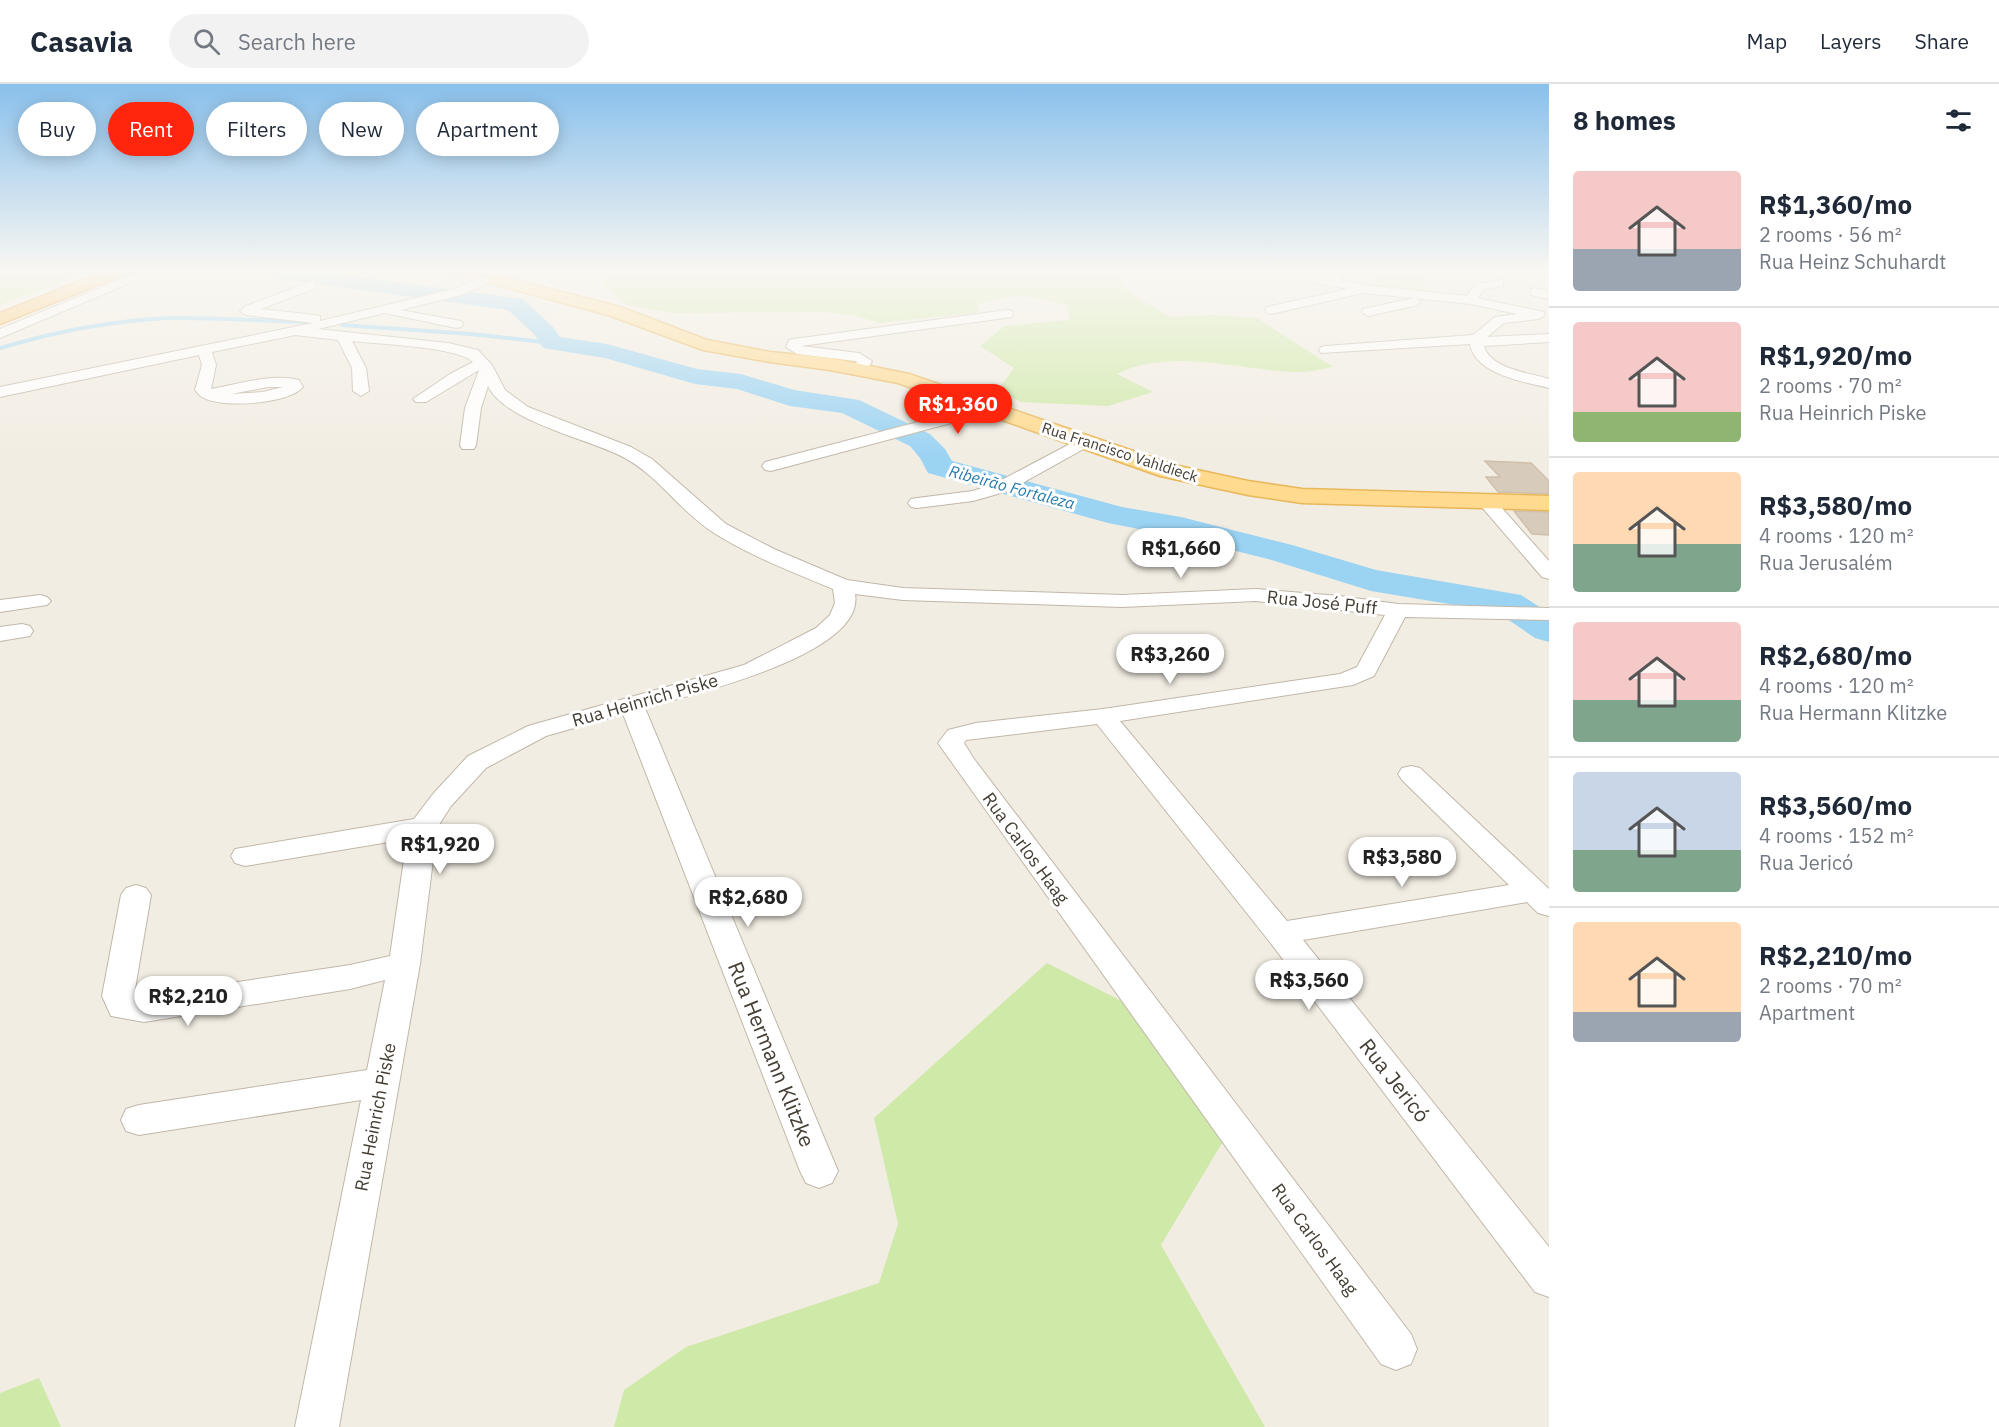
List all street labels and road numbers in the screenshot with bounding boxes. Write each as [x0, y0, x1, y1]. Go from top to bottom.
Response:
street label: Rua Francisco Vahldieck [1039, 418, 1201, 486]
street label: Rua José Puff [1266, 585, 1378, 619]
street label: Rua Heinrich Piske [569, 668, 721, 732]
street label: Rua Carlos Haag [978, 788, 1075, 909]
street label: Rua Hermann Klitzke [722, 957, 822, 1151]
street label: Rua Jericó [1354, 1032, 1436, 1128]
street label: Rua Heinrich Piske [349, 1041, 401, 1193]
street label: Rua Carlos Haag [1267, 1179, 1364, 1300]

